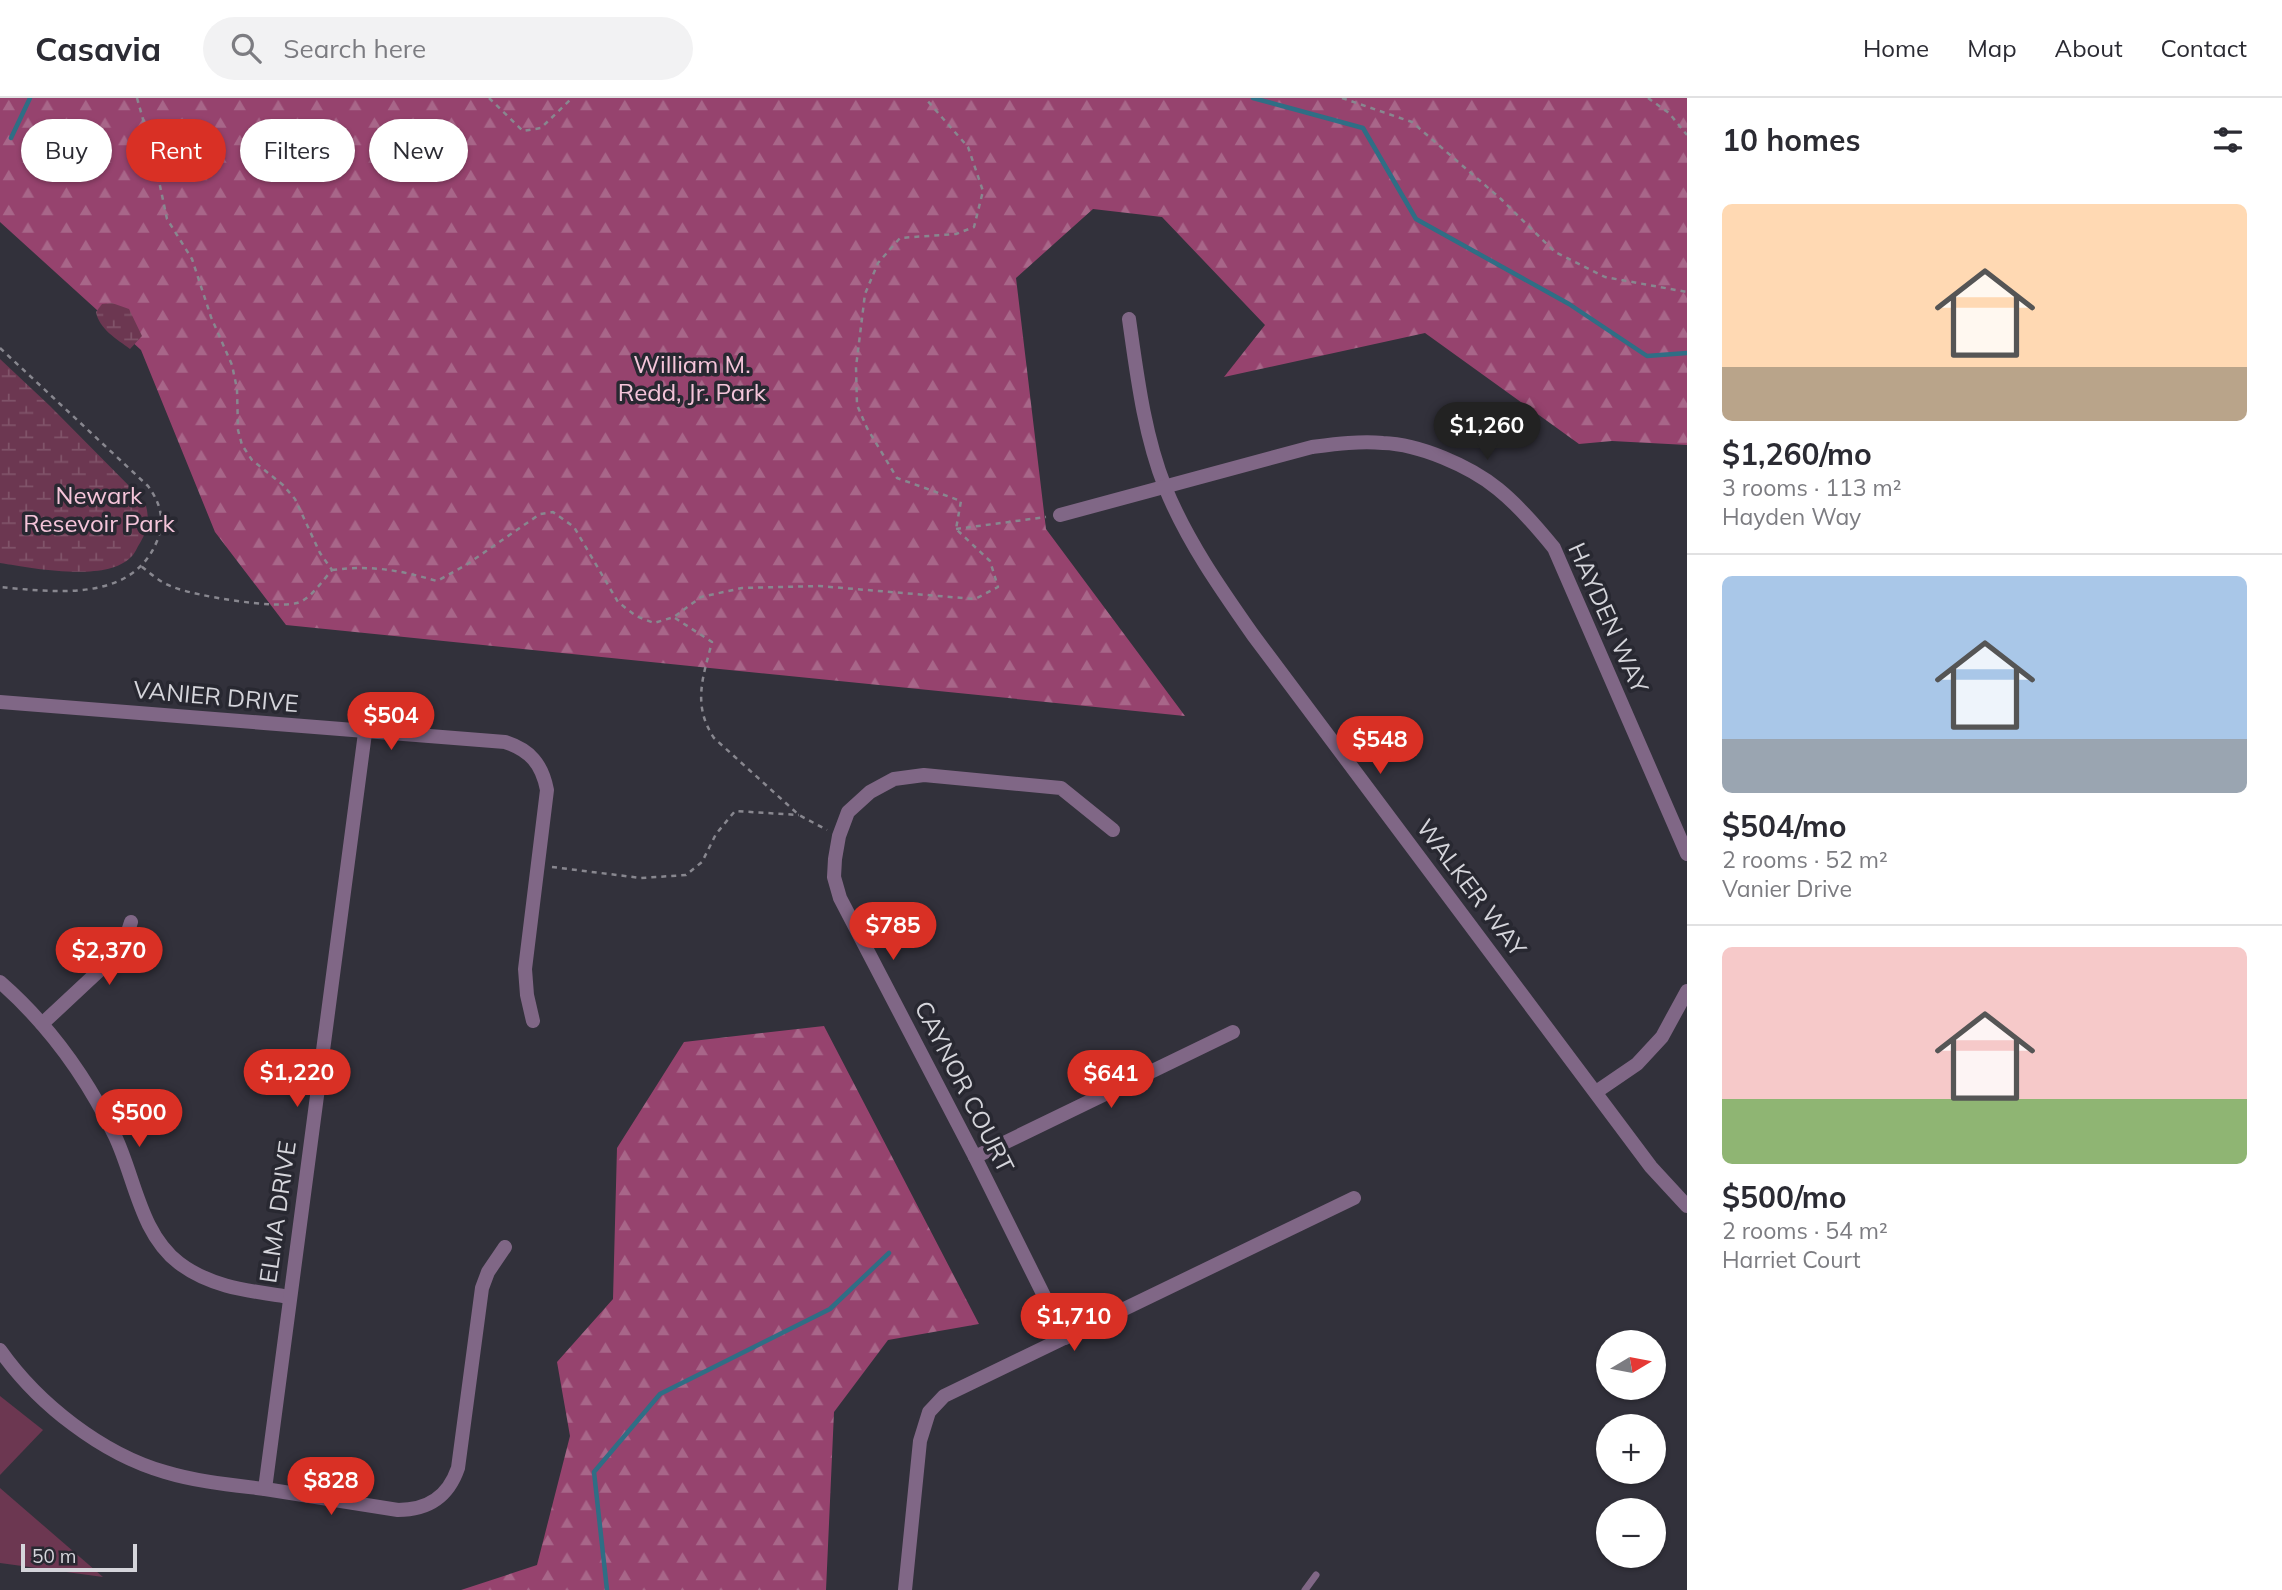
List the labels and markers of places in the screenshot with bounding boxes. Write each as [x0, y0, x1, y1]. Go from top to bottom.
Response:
pin: $1,260 [1430, 402, 1544, 462]
pin: $504 [350, 692, 432, 752]
pin: $548 [1339, 716, 1421, 776]
pin: $785 [852, 902, 934, 962]
pin: $2,370 [52, 928, 166, 987]
pin: $1,220 [240, 1049, 354, 1109]
pin: $641 [1070, 1051, 1152, 1110]
pin: $500 [98, 1090, 180, 1149]
pin: $1,710 [1017, 1294, 1131, 1353]
pin: $828 [290, 1458, 372, 1517]

